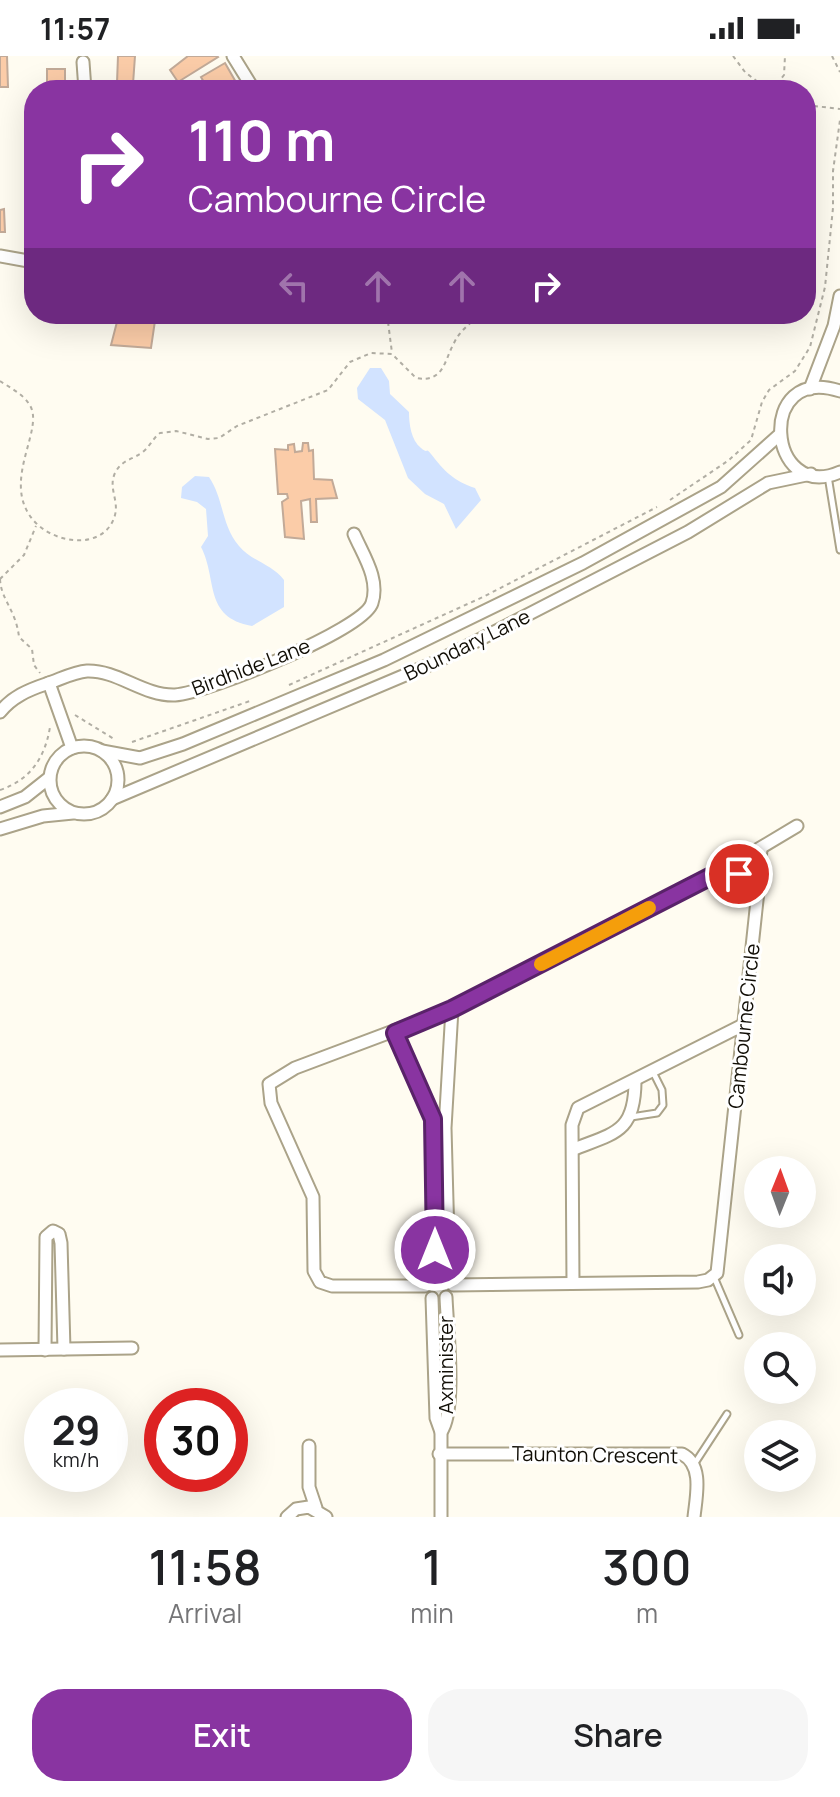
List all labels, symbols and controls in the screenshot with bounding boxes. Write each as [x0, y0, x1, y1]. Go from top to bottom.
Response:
text: 11:57 [40, 8, 110, 49]
text: 110 m [188, 101, 335, 178]
icon: right [56, 112, 160, 216]
text: Cambourne Circle [188, 174, 486, 223]
icon: left [272, 264, 316, 308]
icon: ahead [356, 264, 400, 308]
icon: ahead [440, 264, 484, 308]
icon: right [524, 264, 568, 308]
street label: Boundary Lane [399, 602, 534, 687]
street label: Birdhide Lane [188, 632, 314, 701]
pin [705, 840, 773, 908]
icon: arrive [717, 852, 761, 896]
street label: Cambourne Circle [721, 942, 766, 1110]
north arrow [744, 1156, 816, 1228]
map controls [744, 1156, 816, 1492]
position arrow [393, 1208, 477, 1292]
button: sound [744, 1244, 816, 1316]
street label: Axminister [432, 1316, 459, 1414]
button: search [744, 1332, 816, 1404]
speed limit sign: 30 [144, 1388, 248, 1492]
text: 29 [52, 1402, 100, 1457]
button: layers [744, 1420, 816, 1492]
street label: Taunton Crescent [512, 1440, 678, 1469]
text: km/h [53, 1446, 99, 1473]
text: 11:58 [149, 1534, 262, 1599]
text: 1 [422, 1534, 442, 1599]
text: 300 [602, 1534, 691, 1599]
text: Arrival [168, 1595, 242, 1631]
text: min [410, 1595, 454, 1631]
text: m [636, 1595, 658, 1631]
button: Exit [32, 1689, 412, 1781]
button: Share [428, 1689, 808, 1781]

